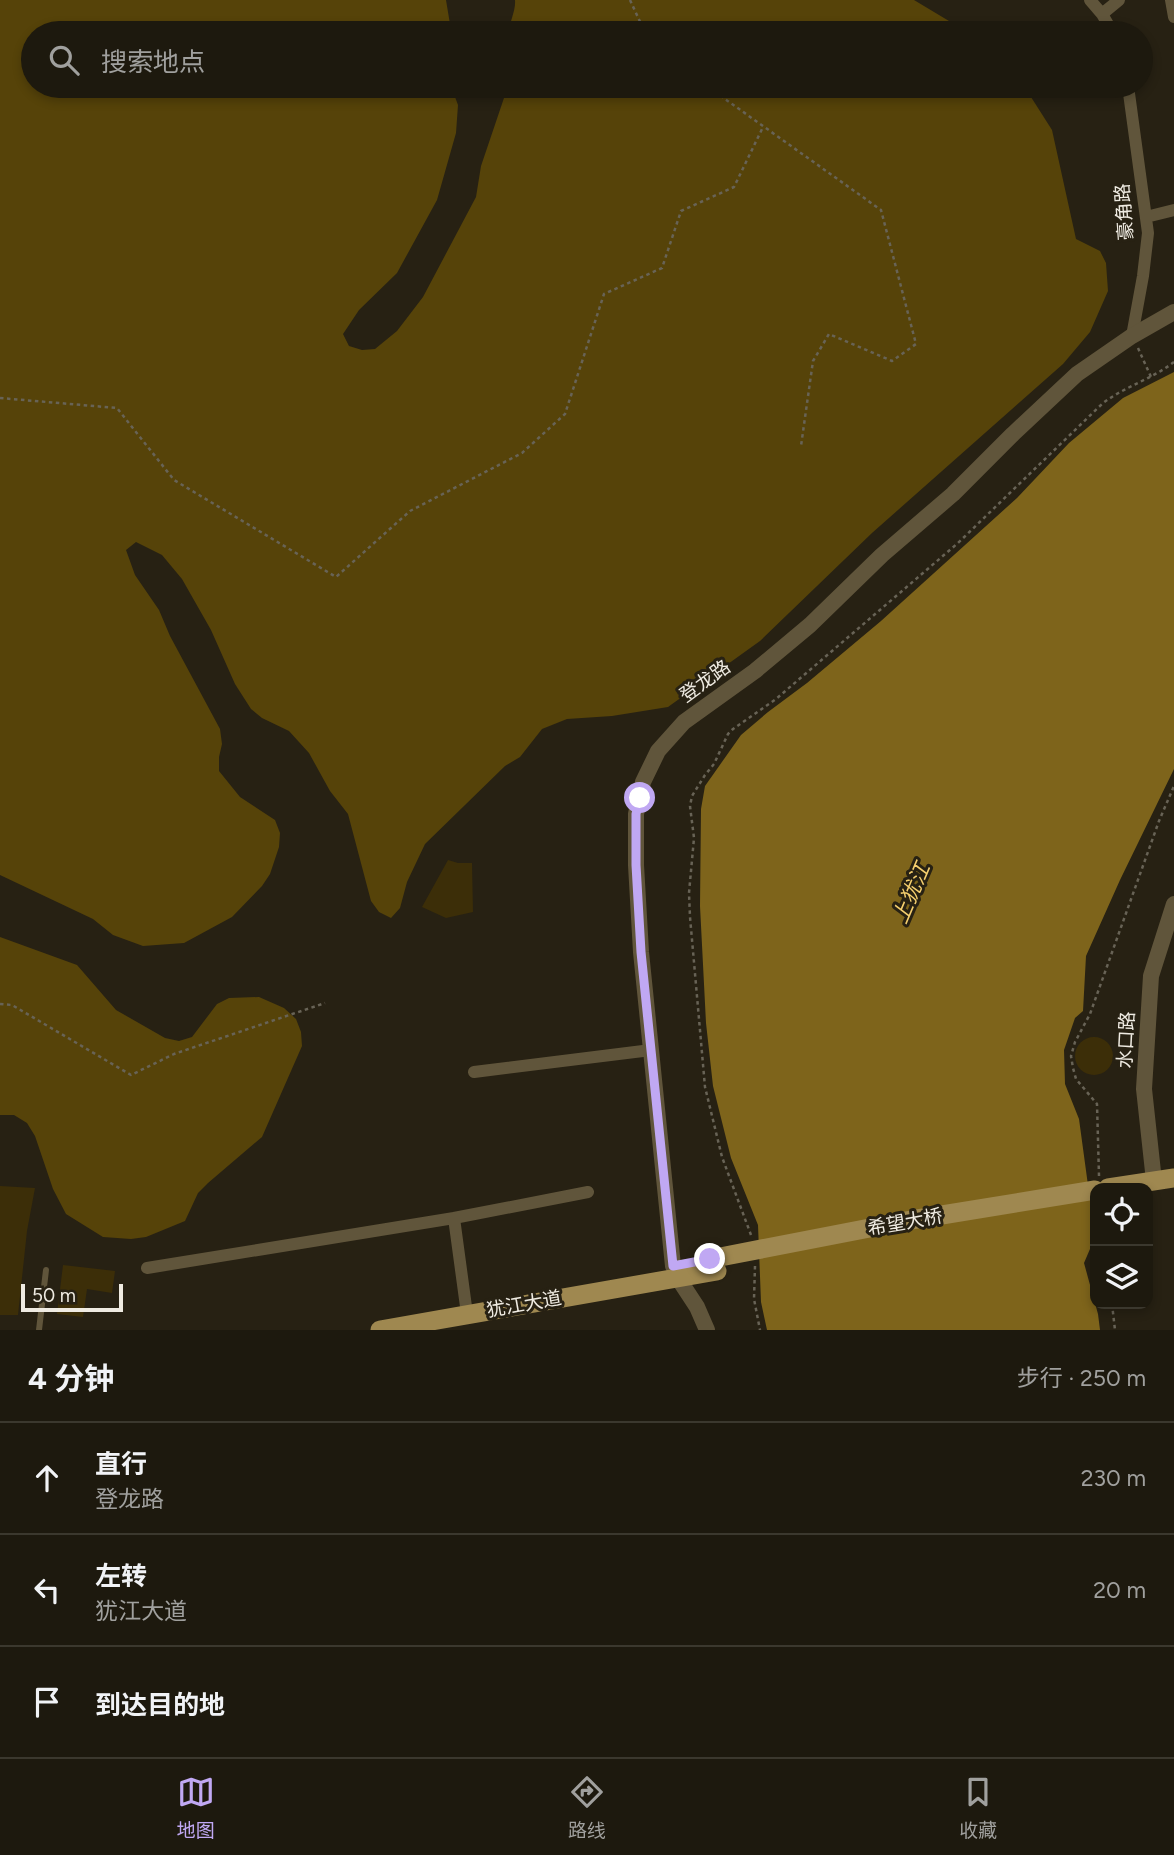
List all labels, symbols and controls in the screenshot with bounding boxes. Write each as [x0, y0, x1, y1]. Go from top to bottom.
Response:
search box [21, 21, 1153, 98]
icon: search [45, 41, 83, 79]
text: 搜索地点 [101, 46, 205, 78]
street label: 豪角路 [1111, 183, 1137, 241]
street label: 登龙路 [675, 655, 735, 707]
route start [624, 782, 655, 813]
water label: 上犹江 [887, 857, 936, 927]
street label: 水口路 [1113, 1011, 1139, 1069]
map controls [1090, 1183, 1153, 1309]
button: locate [1090, 1183, 1153, 1246]
street label: 希望大桥 [866, 1204, 944, 1240]
route end [694, 1243, 725, 1274]
button: layers [1090, 1246, 1153, 1309]
scale bar [21, 1281, 122, 1313]
text: 50 m [32, 1284, 76, 1307]
street label: 犹江大道 [485, 1286, 563, 1322]
text: 4 分钟 [28, 1360, 114, 1397]
text: 步行 · 250 m [1017, 1364, 1146, 1392]
text: 直行 [95, 1448, 147, 1480]
icon: ahead [28, 1459, 66, 1497]
text: 230 m [1081, 1464, 1146, 1492]
text: 登龙路 [95, 1485, 164, 1513]
text: 左转 [95, 1560, 147, 1592]
icon: left [28, 1571, 66, 1609]
text: 20 m [1093, 1576, 1146, 1604]
text: 犹江大道 [95, 1597, 187, 1625]
icon: arrive [28, 1683, 66, 1721]
text: 到达目的地 [95, 1689, 225, 1721]
tab: 地图 [177, 1773, 215, 1842]
tab: 路线 [568, 1773, 606, 1842]
tab: 收藏 [959, 1773, 997, 1842]

